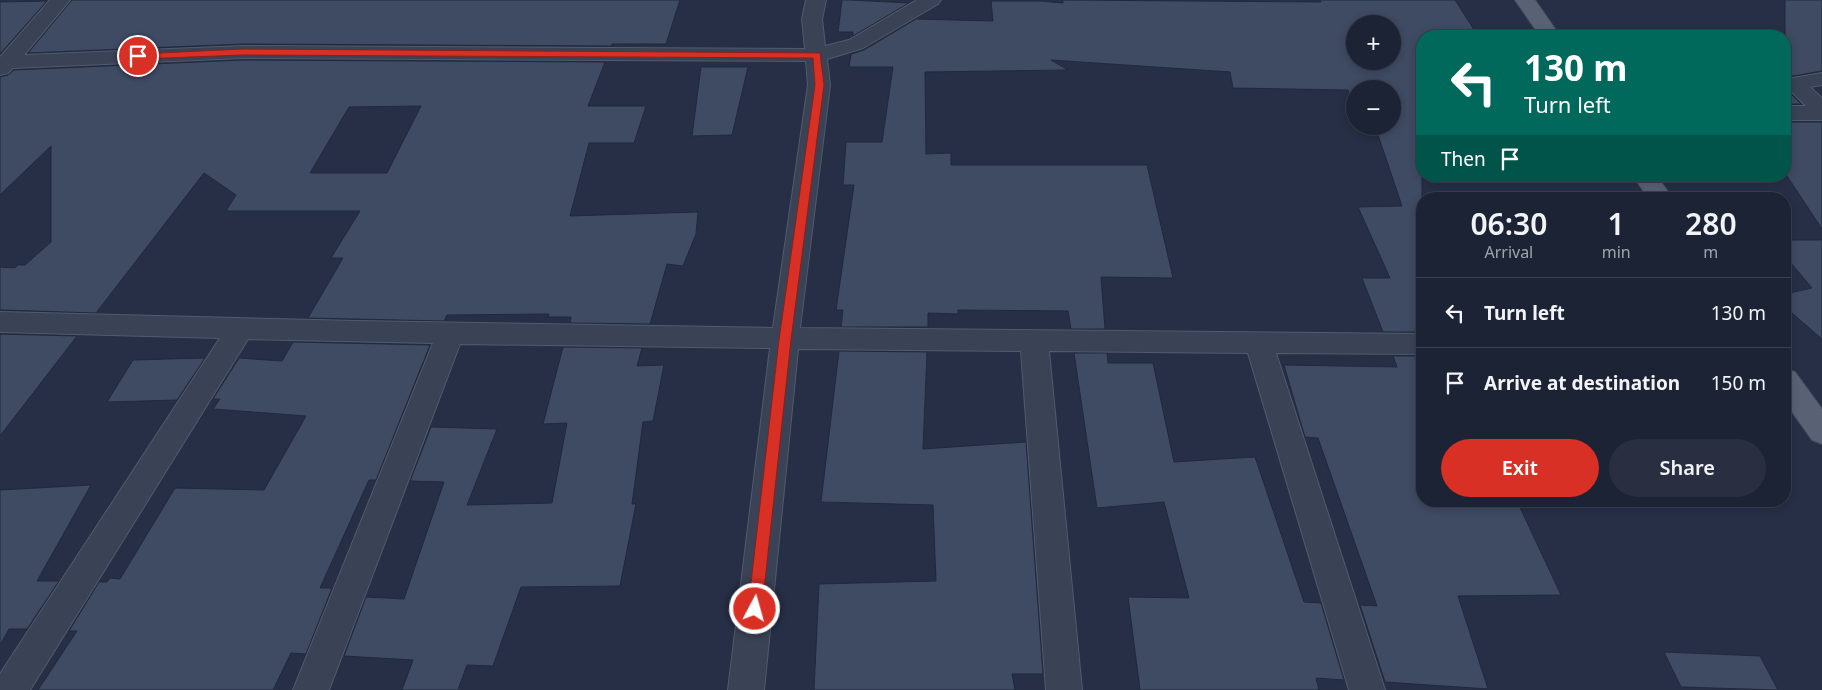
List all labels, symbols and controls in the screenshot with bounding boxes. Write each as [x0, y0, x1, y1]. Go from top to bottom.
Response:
map controls [1346, 15, 1401, 135]
button: + [1346, 15, 1401, 70]
pin [117, 35, 159, 77]
icon: arrive [124, 42, 152, 70]
text: 130 m [1524, 44, 1627, 91]
icon: left [1441, 50, 1506, 115]
button: − [1346, 80, 1401, 135]
text: Turn left [1524, 89, 1611, 119]
icon: arrive [1496, 145, 1524, 173]
text: Then [1441, 146, 1486, 172]
text: 06:30 [1470, 203, 1547, 244]
text: 1 [1608, 203, 1625, 244]
text: 280 [1685, 203, 1737, 244]
text: Arrival [1484, 241, 1533, 263]
text: min [1602, 241, 1631, 263]
text: m [1703, 241, 1718, 263]
icon: left [1441, 299, 1469, 327]
text: Turn left [1484, 300, 1565, 326]
text: 130 m [1711, 300, 1766, 326]
icon: arrive [1441, 369, 1469, 397]
text: Arrive at destination [1484, 370, 1680, 396]
text: 150 m [1711, 370, 1766, 396]
button: Exit [1441, 439, 1599, 497]
button: Share [1609, 439, 1766, 497]
position arrow [728, 582, 780, 634]

